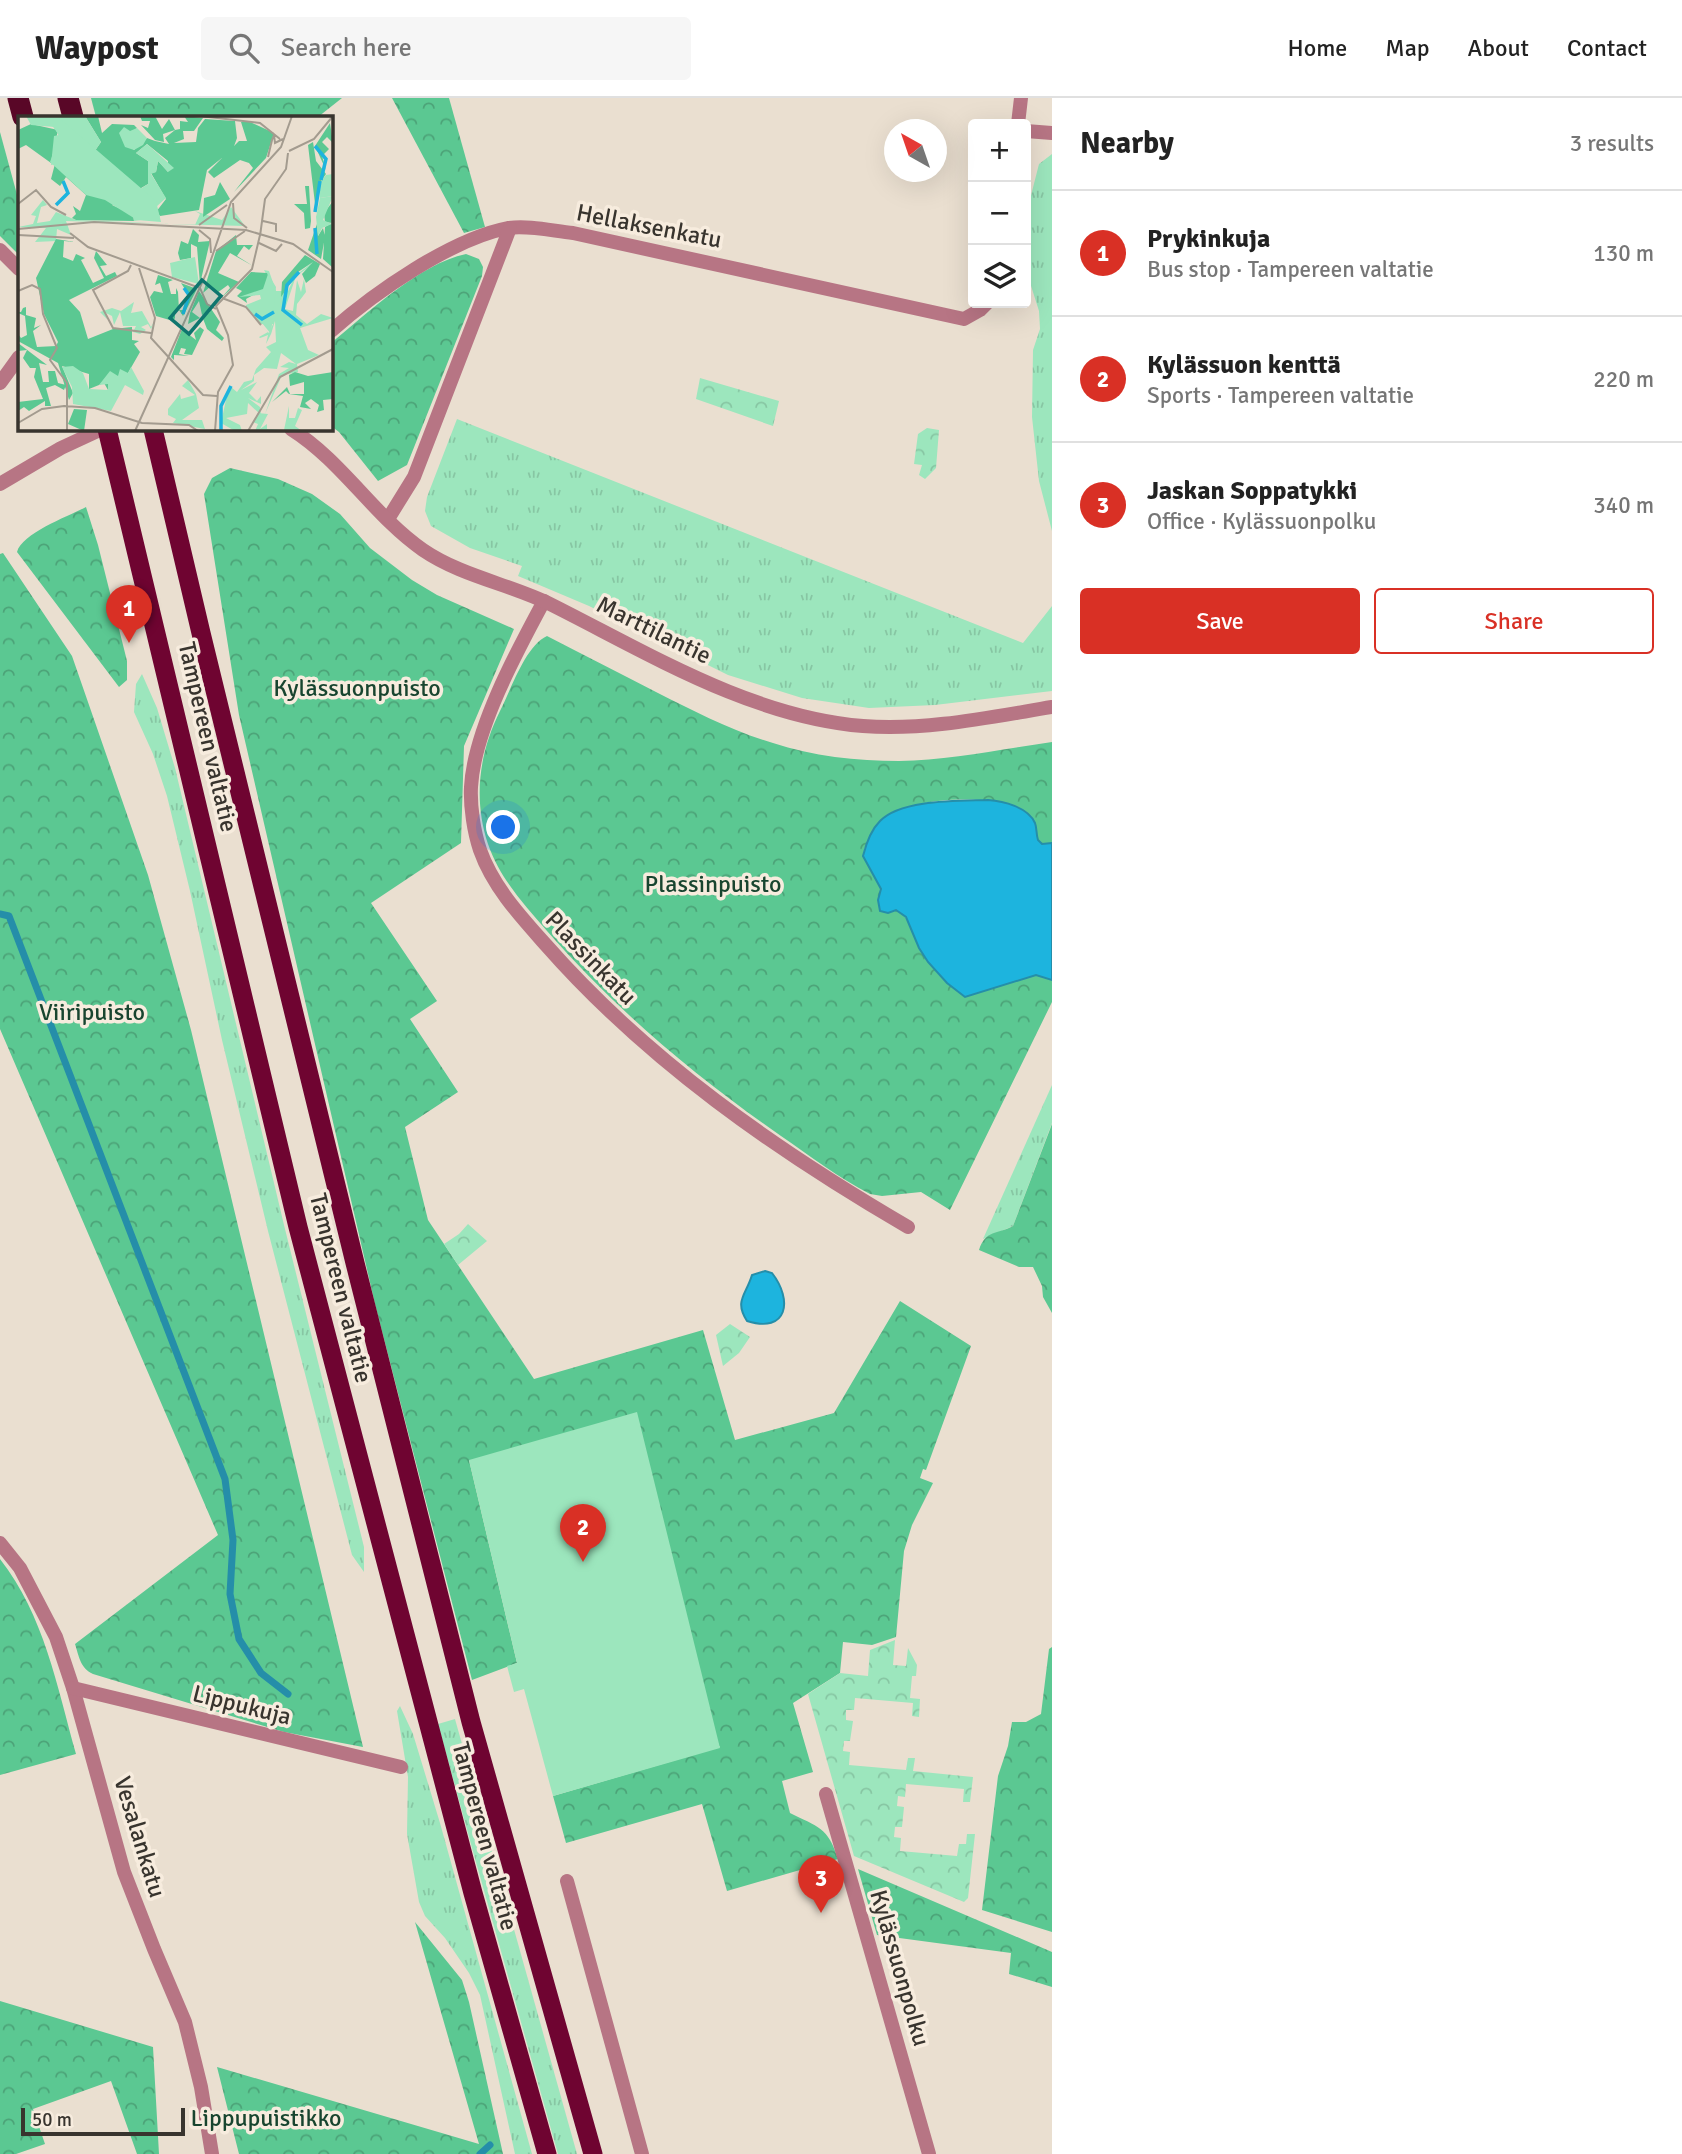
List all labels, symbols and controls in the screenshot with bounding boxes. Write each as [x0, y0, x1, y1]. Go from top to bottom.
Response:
search box [201, 17, 691, 80]
text: Waypost [35, 28, 159, 69]
icon: search [225, 29, 263, 67]
text: Search here [281, 32, 412, 64]
text: Home [1287, 33, 1347, 63]
text: Map [1385, 33, 1430, 63]
text: About [1468, 33, 1529, 63]
text: Contact [1567, 33, 1647, 63]
inset map [18, 116, 332, 430]
north arrow [884, 119, 947, 182]
map controls [968, 119, 1031, 308]
button: + [968, 119, 1031, 182]
text: Nearby [1080, 125, 1174, 162]
text: 3 results [1570, 129, 1654, 158]
button: − [968, 182, 1031, 245]
street label: Hellaksenkatu [574, 197, 724, 255]
text: Prykinkuja [1147, 223, 1270, 255]
text: 1 [1097, 239, 1109, 268]
text: 130 m [1593, 239, 1654, 268]
button: layers [968, 245, 1031, 308]
text: Bus stop · Tampereen valtatie [1147, 255, 1434, 284]
text: Kylässuon kenttä [1147, 349, 1341, 381]
text: 2 [1097, 365, 1109, 394]
text: 220 m [1593, 365, 1654, 394]
text: Sports · Tampereen valtatie [1147, 381, 1414, 410]
text: Jaskan Soppatykki [1147, 475, 1357, 507]
text: 3 [1097, 491, 1109, 520]
text: 340 m [1593, 491, 1654, 520]
text: Office · Kylässuonpolku [1147, 507, 1376, 536]
pin: 1 [106, 585, 152, 643]
button: Save [1080, 588, 1360, 654]
button: Share [1374, 588, 1654, 654]
street label: Marttilantie [592, 589, 716, 671]
street label: Tampereen valtatie [172, 639, 244, 835]
park label: Kylässuonpuisto [273, 673, 441, 703]
your location [486, 810, 520, 844]
park label: Plassinpuisto [645, 869, 781, 899]
street label: Plassinkatu [539, 905, 643, 1011]
park label: Viiripuisto [39, 997, 145, 1027]
street label: Tampereen valtatie [303, 1190, 379, 1386]
pin: 2 [560, 1504, 606, 1562]
street label: Lippukuja [190, 1678, 294, 1732]
street label: Tampereen valtatie [445, 1738, 525, 1934]
street label: Vesalankatu [107, 1773, 173, 1901]
pin: 3 [798, 1855, 844, 1913]
street label: Kylässuonpolku [863, 1886, 937, 2050]
park label: Lippupuistikko [190, 2103, 342, 2133]
scale bar [21, 2105, 186, 2137]
text: 50 m [32, 2108, 72, 2132]

